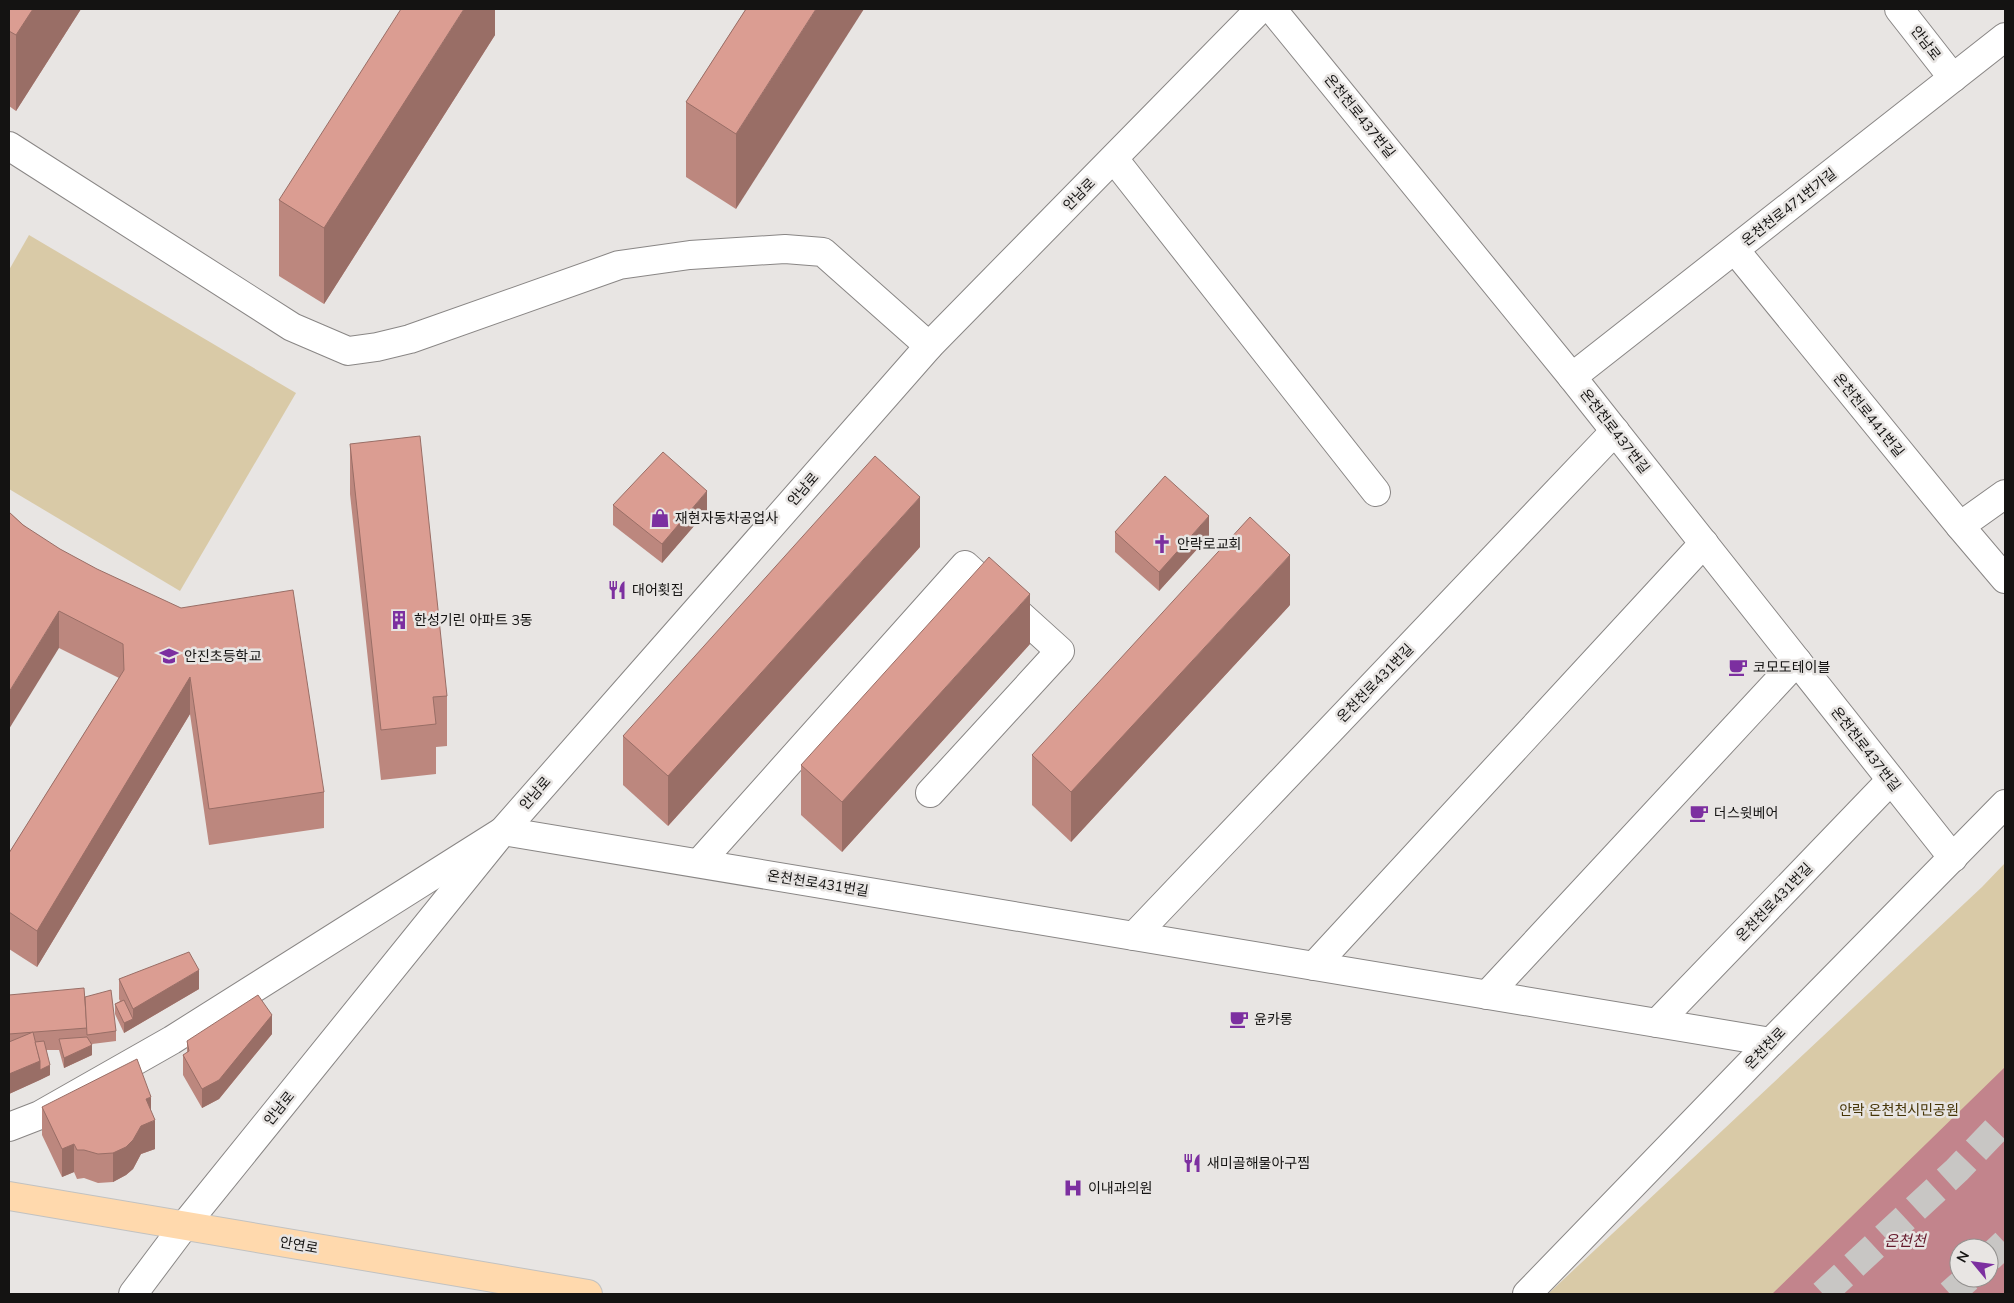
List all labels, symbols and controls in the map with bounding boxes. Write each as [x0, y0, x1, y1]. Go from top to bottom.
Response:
street label: 안남로 [1907, 22, 1945, 64]
street label: 온천천로437번길 [1321, 71, 1399, 161]
street label: 온천천로471번가길 [1738, 164, 1840, 250]
street label: 안남로 [1059, 174, 1099, 214]
street label: 온천천로441번길 [1830, 370, 1908, 460]
street label: 온천천로437번길 [1576, 385, 1654, 477]
street label: 안남로 [784, 468, 823, 509]
shop icon: 재현자동차공업사 [649, 507, 671, 529]
place label: 재현자동차공업사 [675, 509, 778, 527]
church icon: 안락로교회 [1151, 533, 1173, 555]
place label: 안락로교회 [1177, 535, 1241, 553]
restaurant icon: 대어횟집 [606, 579, 628, 601]
place label: 대어횟집 [632, 581, 684, 599]
building icon: 한성기린 아파트 3동 [388, 609, 410, 631]
place label: 한성기린 아파트 3동 [414, 611, 533, 629]
street label: 온천천로431번길 [1333, 640, 1417, 726]
school or university icon: 안진초등학교 [158, 645, 180, 667]
place label: 안진초등학교 [184, 647, 261, 665]
cafe icon: 코모도테이블 [1727, 656, 1749, 678]
place label: 코모도테이블 [1753, 658, 1830, 676]
street label: 온천천로437번길 [1827, 703, 1905, 795]
street label: 안남로 [516, 772, 555, 813]
cafe icon: 더스윗베어 [1688, 802, 1710, 824]
place label: 더스윗베어 [1714, 804, 1778, 822]
street label: 온천천로431번길 [1732, 859, 1816, 945]
street label: 온천천로431번길 [766, 866, 870, 900]
cafe icon: 윤카롱 [1228, 1008, 1250, 1030]
place label: 윤카롱 [1254, 1010, 1293, 1028]
street label: 온천천로 [1741, 1023, 1789, 1073]
street label: 안남로 [260, 1087, 298, 1129]
park label: 안락 온천천시민공원 [1839, 1101, 1959, 1119]
restaurant icon: 새미골해물아구찜 [1181, 1152, 1203, 1174]
place label: 새미골해물아구찜 [1207, 1154, 1310, 1172]
hospital icon: 이내과의원 [1062, 1177, 1084, 1199]
place label: 이내과의원 [1088, 1179, 1152, 1197]
water label: 온천천 [1884, 1231, 1928, 1250]
street label: 안연로 [278, 1233, 320, 1257]
north arrow [1949, 1238, 1999, 1288]
text: N [1952, 1248, 1973, 1266]

